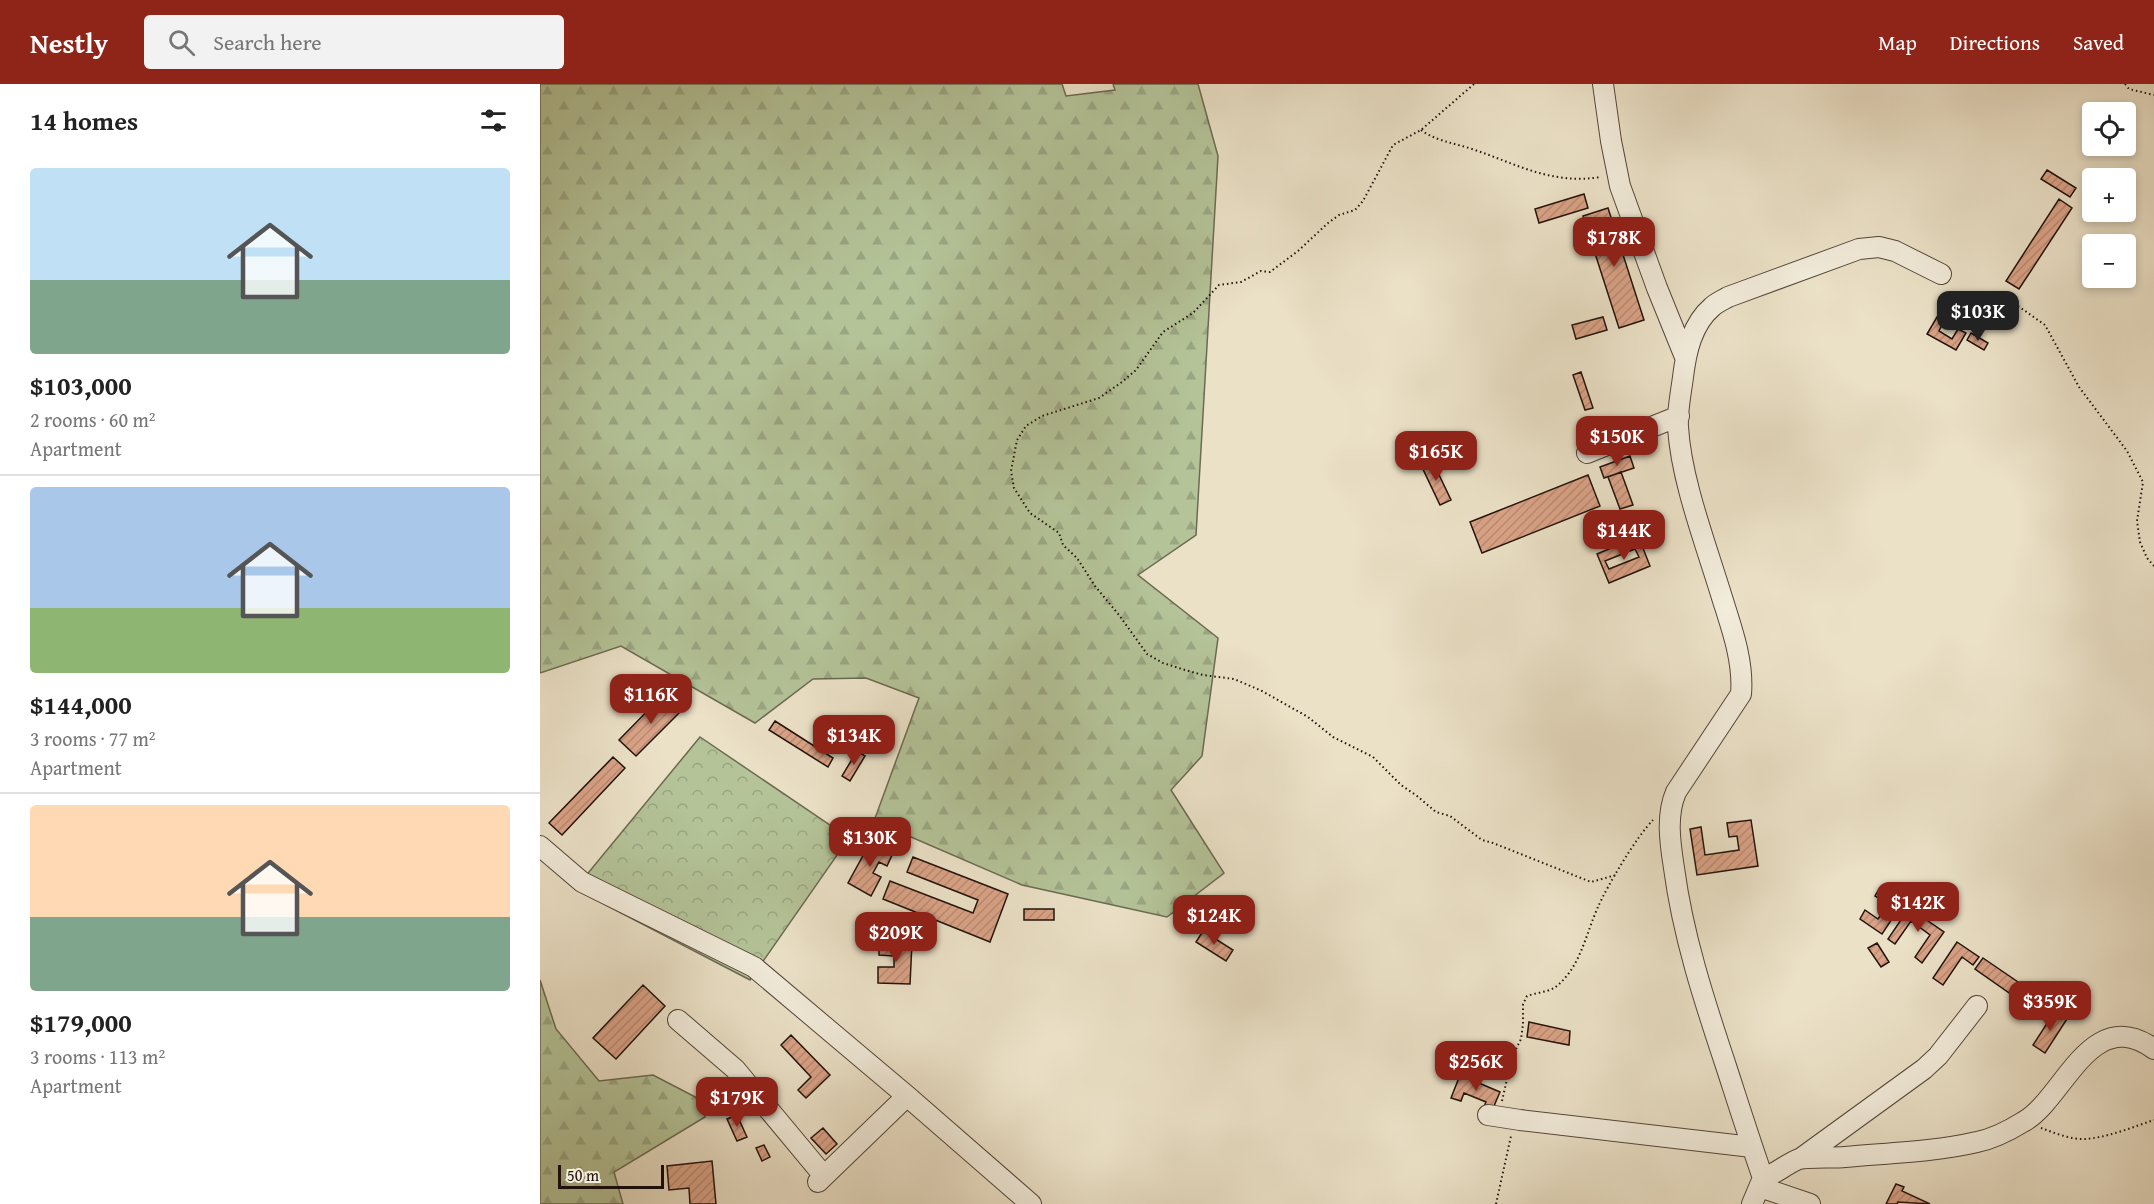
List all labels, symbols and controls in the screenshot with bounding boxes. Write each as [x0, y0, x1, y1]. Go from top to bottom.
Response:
search box [144, 15, 564, 69]
text: Nestly [30, 22, 108, 63]
icon: search [165, 26, 198, 59]
text: Search here [213, 26, 322, 58]
text: Map [1878, 27, 1917, 58]
text: Directions [1950, 27, 2040, 58]
text: Saved [2073, 27, 2124, 58]
text: 14 homes [30, 101, 138, 140]
map controls [2082, 102, 2136, 288]
button: locate [2082, 102, 2136, 156]
icon: filters [477, 104, 510, 137]
button: + [2082, 168, 2136, 222]
icon: home [216, 207, 324, 315]
pin: $178K [1572, 217, 1656, 268]
text: $178K [1587, 222, 1641, 251]
button: − [2082, 234, 2136, 288]
pin: $103K [1936, 291, 2020, 342]
text: $103K [1951, 296, 2005, 325]
text: $103,000 [30, 366, 132, 405]
text: 2 rooms · 60 m² [30, 405, 156, 434]
pin: $150K [1575, 416, 1659, 467]
text: $150K [1590, 421, 1644, 450]
pin: $165K [1394, 431, 1478, 482]
text: Apartment [30, 434, 122, 463]
text: $165K [1409, 436, 1463, 465]
pin: $144K [1582, 510, 1666, 561]
text: $144K [1597, 515, 1651, 544]
icon: home [216, 526, 324, 634]
pin: $116K [609, 674, 693, 725]
text: $116K [624, 679, 678, 708]
text: $144,000 [30, 685, 132, 724]
pin: $134K [812, 715, 896, 766]
text: $134K [827, 720, 881, 749]
text: 3 rooms · 77 m² [30, 724, 156, 753]
text: Apartment [30, 753, 122, 782]
pin: $130K [828, 817, 912, 868]
text: $130K [843, 822, 897, 851]
icon: home [216, 844, 324, 952]
pin: $142K [1876, 882, 1960, 933]
text: $142K [1891, 887, 1945, 916]
pin: $124K [1172, 895, 1256, 946]
text: $124K [1187, 900, 1241, 929]
pin: $209K [854, 912, 938, 963]
text: $209K [869, 917, 923, 946]
pin: $359K [2008, 981, 2092, 1032]
text: $359K [2023, 986, 2077, 1015]
text: $179,000 [30, 1003, 132, 1042]
pin: $256K [1434, 1041, 1518, 1092]
text: 3 rooms · 113 m² [30, 1042, 165, 1071]
text: $256K [1449, 1046, 1503, 1075]
text: Apartment [30, 1071, 122, 1100]
pin: $179K [695, 1077, 779, 1128]
text: $179K [710, 1082, 764, 1111]
scale bar [558, 1162, 664, 1190]
text: 50 m [567, 1163, 599, 1187]

